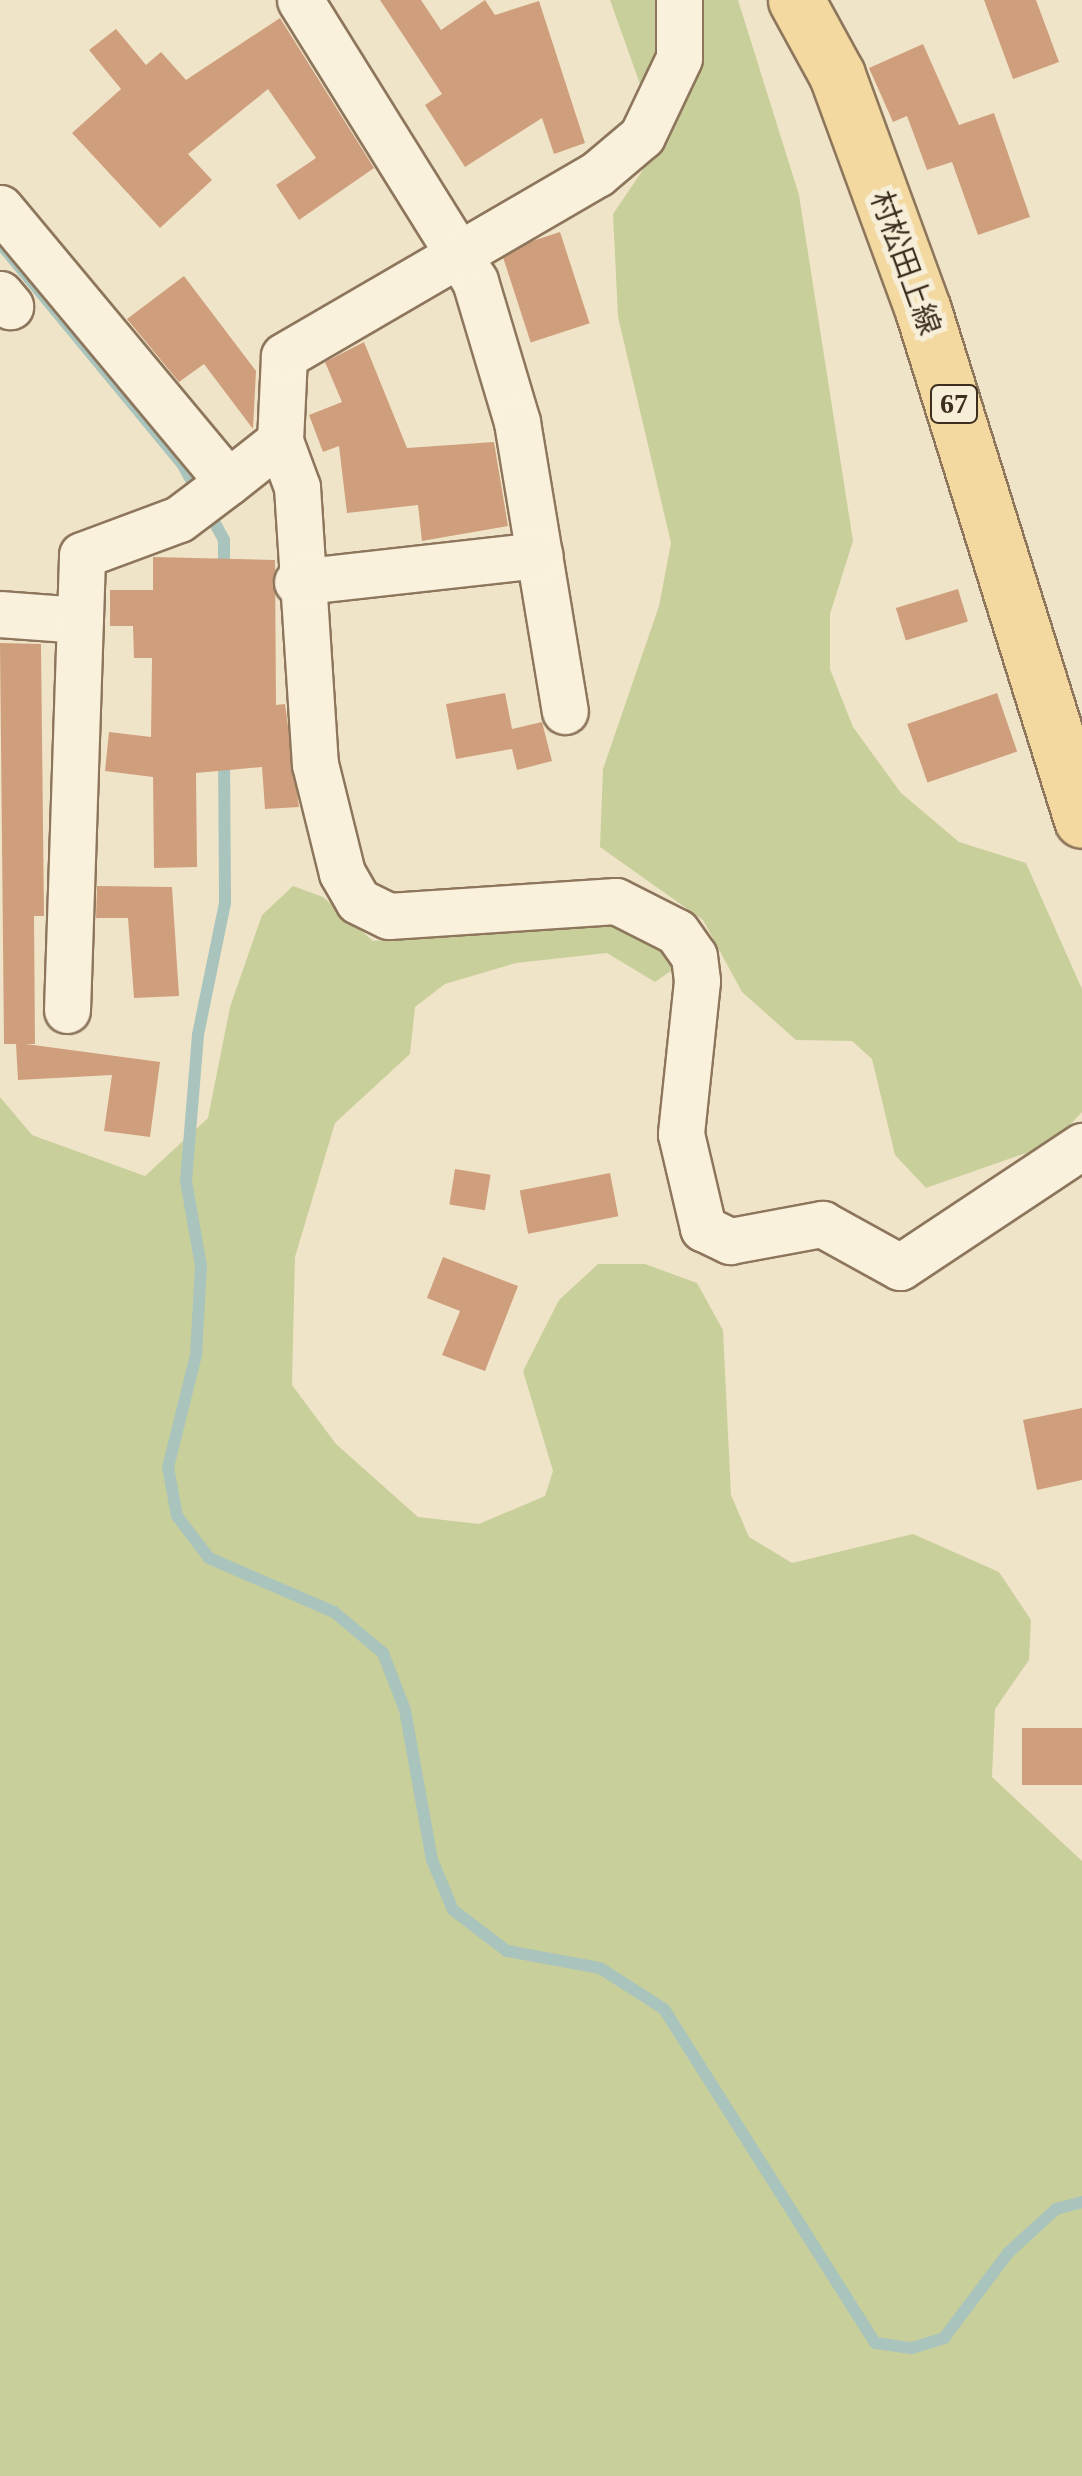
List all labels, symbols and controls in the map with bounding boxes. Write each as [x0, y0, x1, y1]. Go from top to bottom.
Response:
street label: 村松田上線 [862, 186, 948, 340]
road number: 67 [929, 381, 979, 427]

